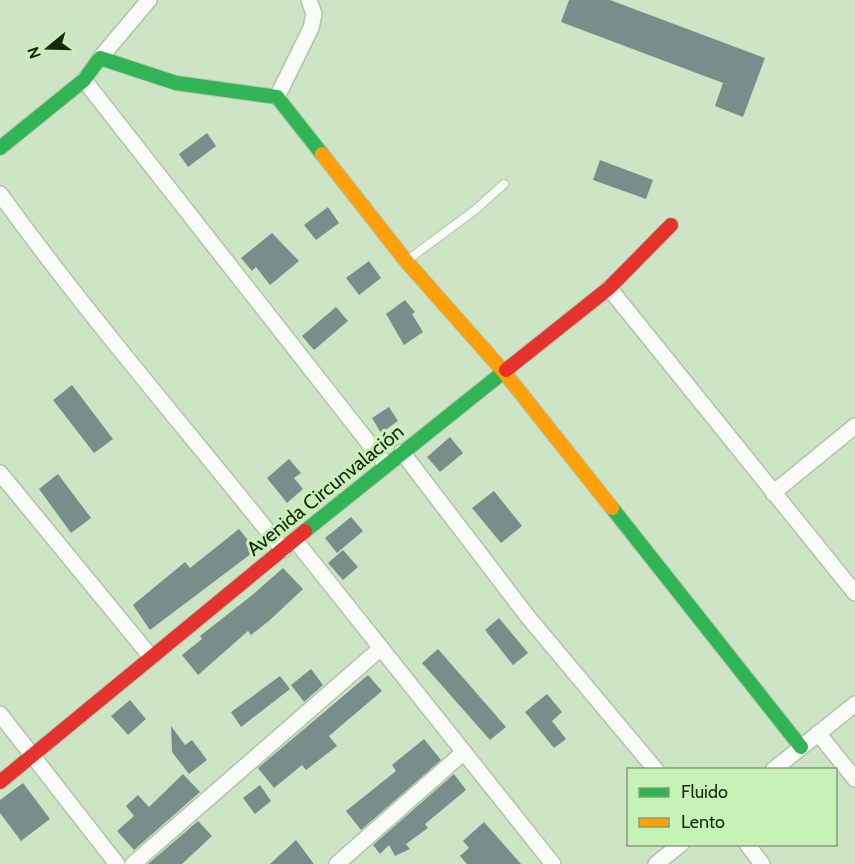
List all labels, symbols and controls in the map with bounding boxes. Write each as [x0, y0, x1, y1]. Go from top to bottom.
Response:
north arrow [18, 18, 78, 78]
text: N [23, 44, 45, 61]
street label: Avenida Circunvalación [242, 419, 408, 561]
legend [627, 768, 837, 846]
text: Fluido [681, 781, 728, 803]
text: Lento [681, 811, 725, 833]

